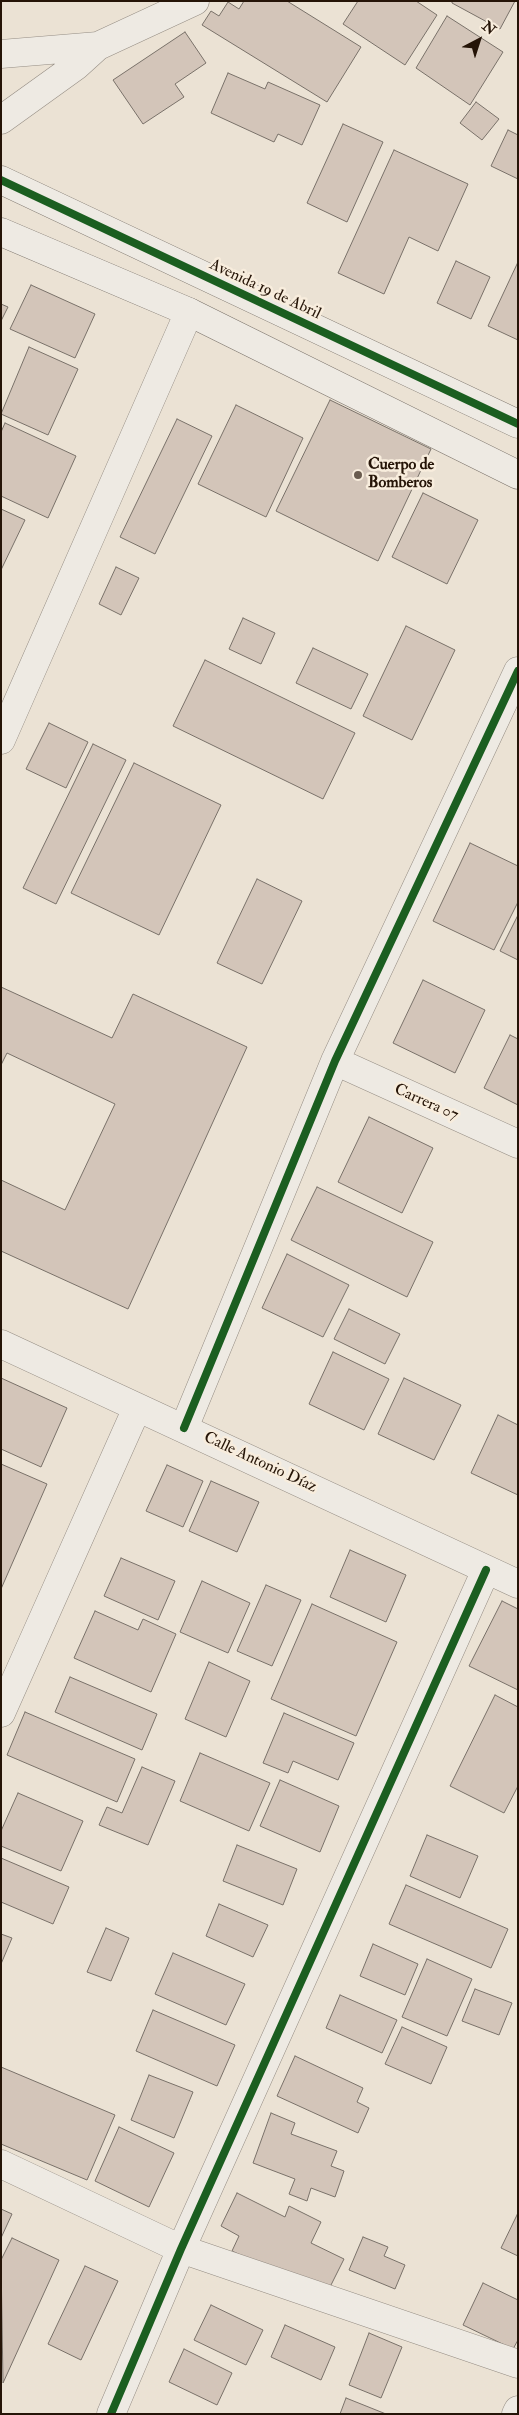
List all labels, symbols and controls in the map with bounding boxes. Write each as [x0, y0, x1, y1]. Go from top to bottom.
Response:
north arrow [454, 15, 504, 65]
text: N [479, 18, 499, 39]
street label: Avenida 19 de Abril [206, 256, 324, 324]
place label: Cuerpo de Bomberos [368, 456, 434, 494]
marker: Cuerpo de Bomberos [352, 469, 364, 481]
street label: Carrera 07 [391, 1080, 461, 1126]
street label: Calle Antonio Díaz [200, 1428, 320, 1498]

